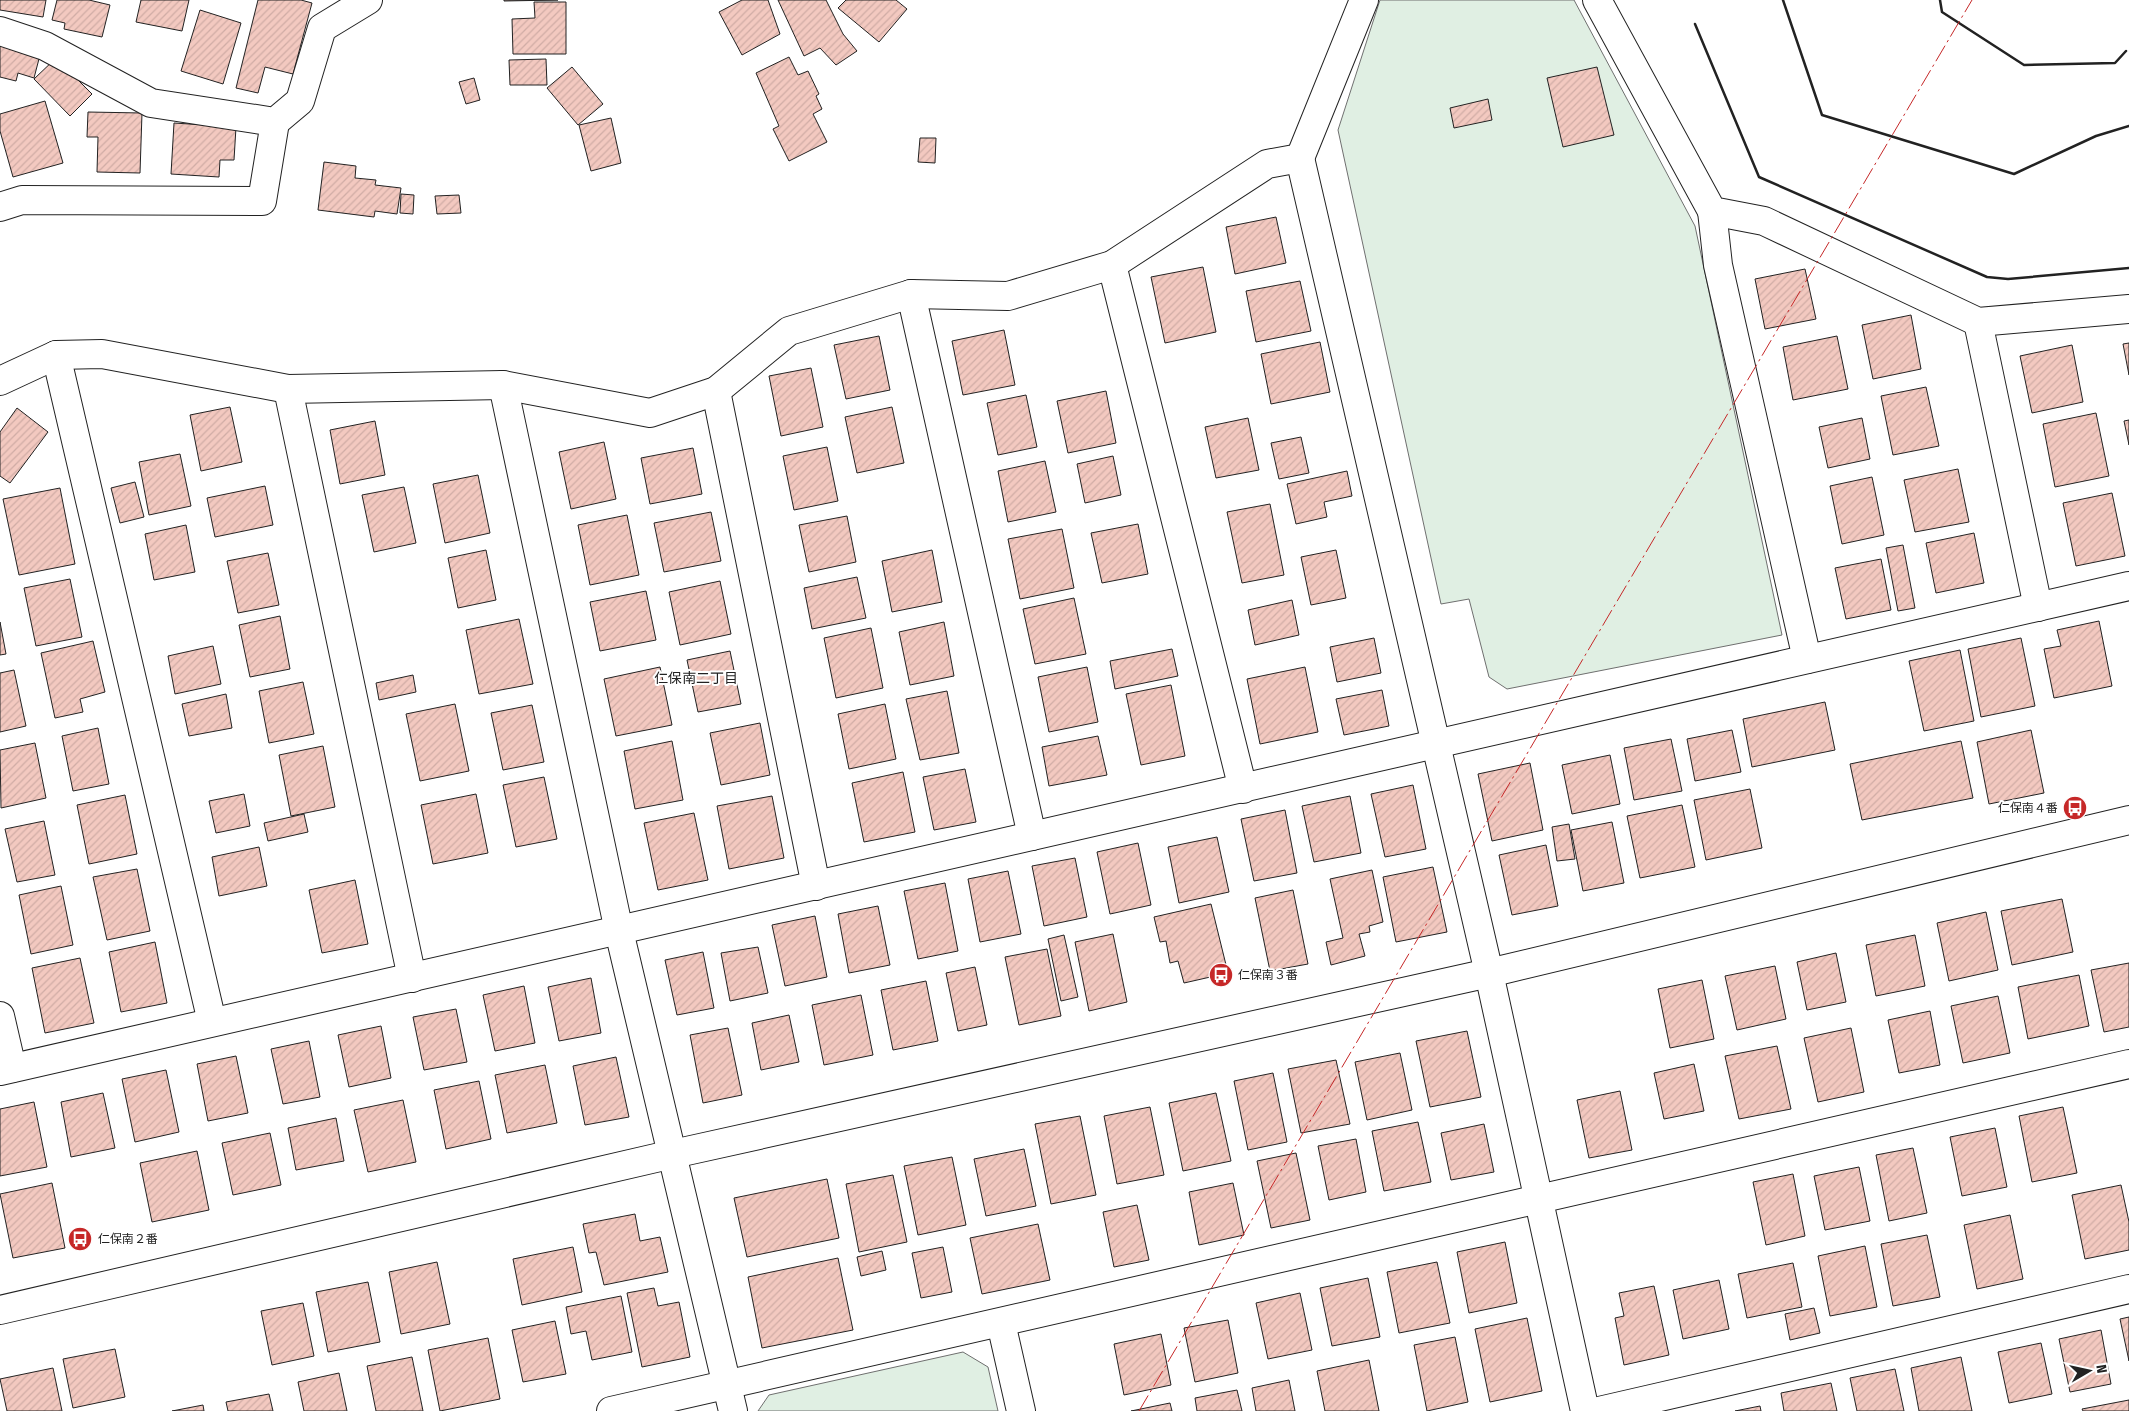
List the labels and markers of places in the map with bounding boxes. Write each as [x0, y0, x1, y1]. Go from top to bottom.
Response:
bus stop icon: 仁保南４番 [2062, 795, 2088, 821]
place label: 仁保南４番 [1998, 801, 2058, 815]
bus stop icon: 仁保南３番 [1208, 962, 1234, 988]
place label: 仁保南３番 [1238, 968, 1298, 982]
bus stop icon: 仁保南２番 [67, 1226, 93, 1252]
place label: 仁保南２番 [98, 1232, 158, 1246]

